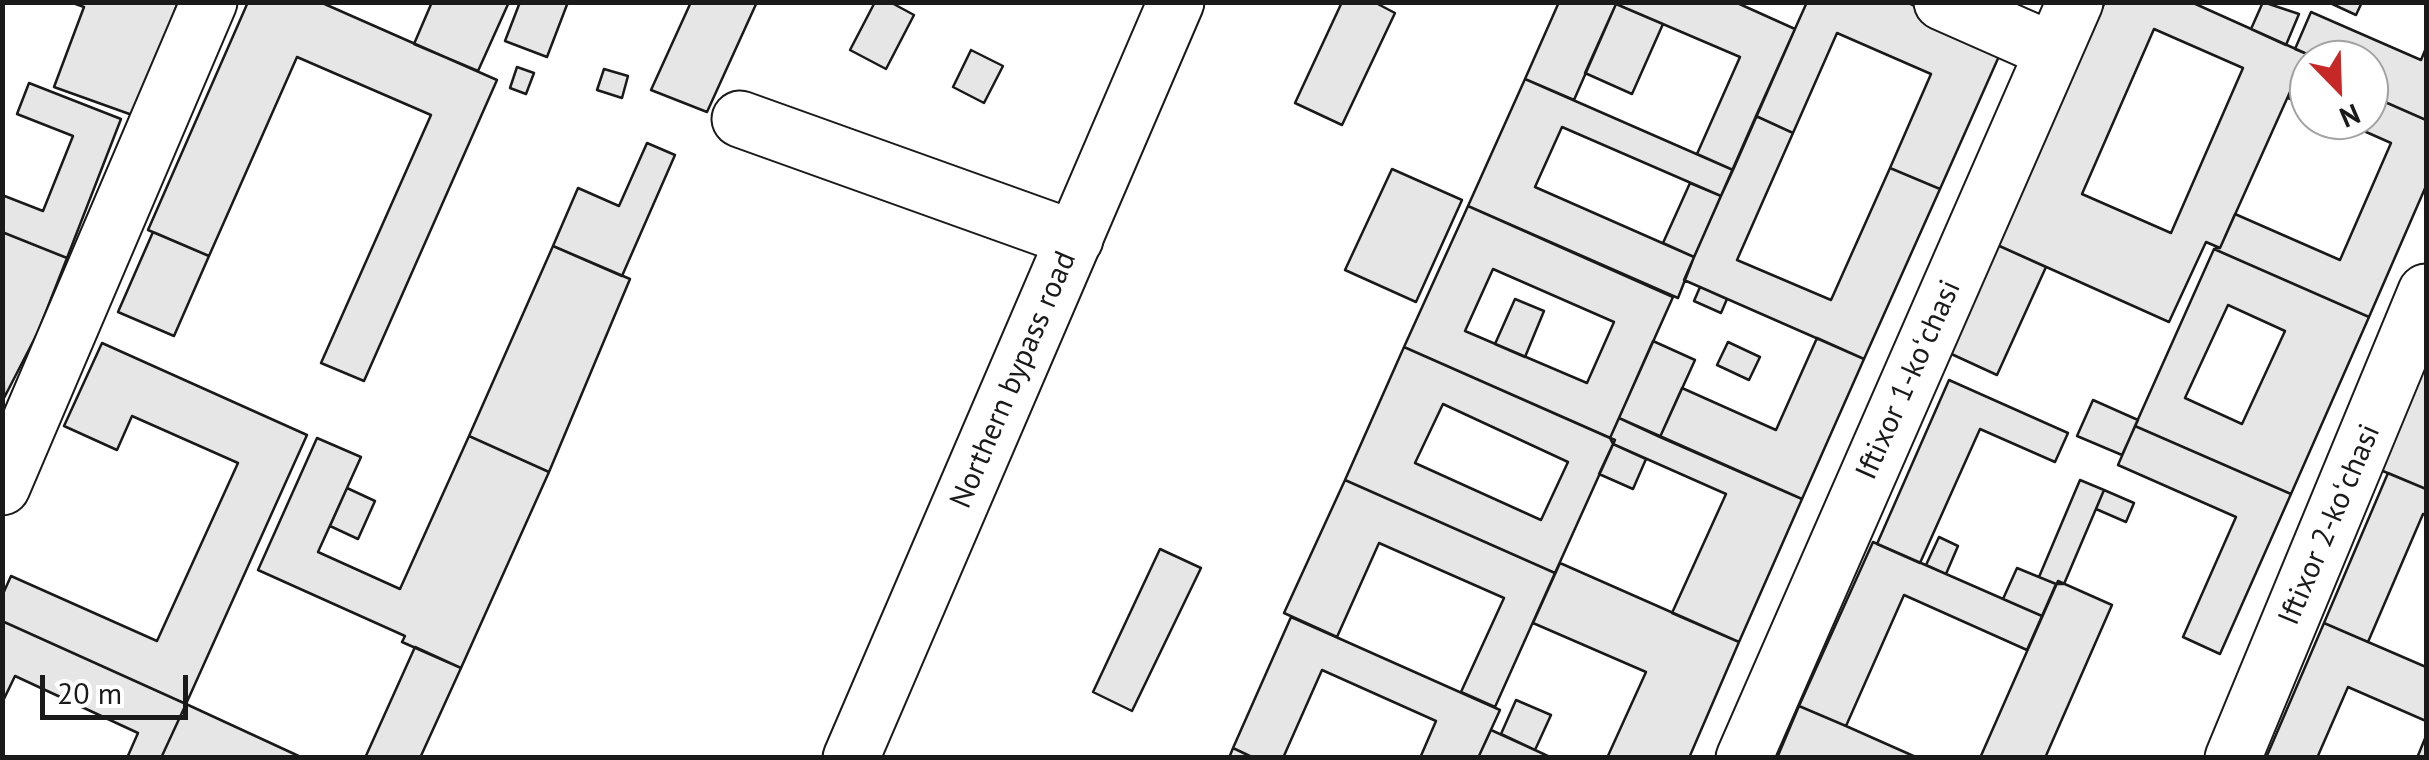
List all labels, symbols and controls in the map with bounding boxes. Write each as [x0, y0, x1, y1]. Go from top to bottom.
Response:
north arrow [2289, 40, 2389, 140]
text: N [2334, 96, 2366, 137]
street label: Northern bypass road [944, 246, 1084, 514]
street label: Iftixor 1-koʻchasi [1849, 275, 1969, 485]
street label: Iftixor 2-koʻchasi [2272, 419, 2388, 631]
scale bar [45, 655, 192, 717]
text: 20 m [57, 673, 122, 712]

